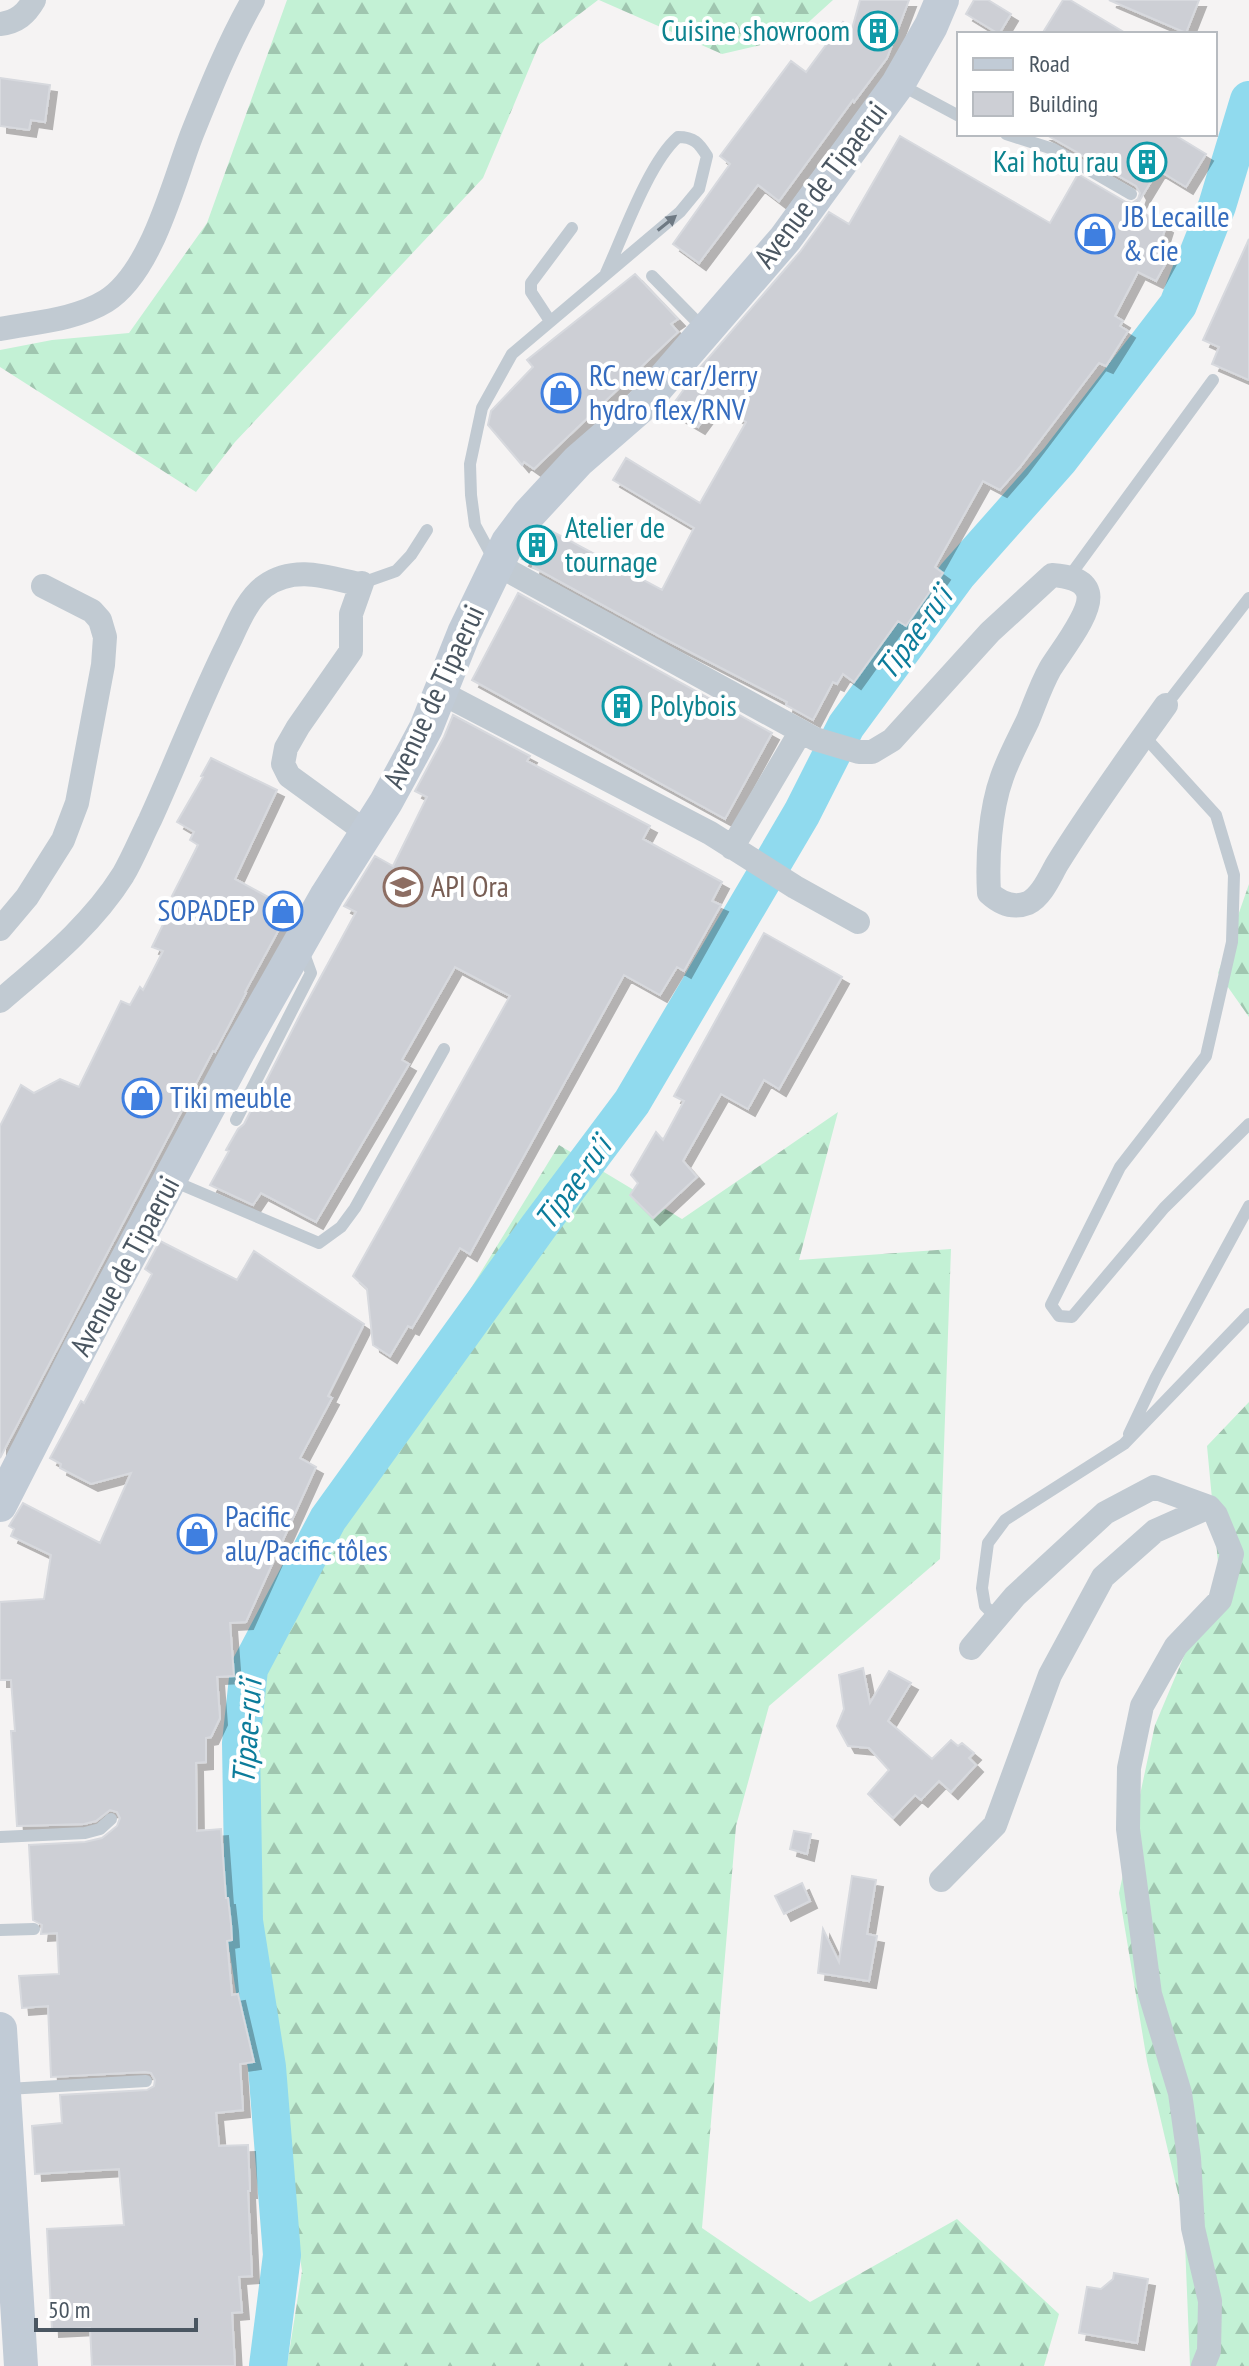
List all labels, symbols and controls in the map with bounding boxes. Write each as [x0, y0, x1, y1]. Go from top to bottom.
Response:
place label: Cuisine showroom [661, 10, 850, 49]
building icon: Cuisine showroom [857, 10, 899, 52]
legend [957, 32, 1217, 136]
text: Road [1029, 48, 1070, 79]
text: Building [1029, 88, 1098, 119]
street label: Avenue de Tipaerui [745, 93, 895, 275]
place label: Kai hotu rau [993, 141, 1119, 180]
building icon: Kai hotu rau [1126, 141, 1168, 183]
place label: JB Lecaille & cie [1122, 196, 1230, 269]
shop icon: JB Lecaille & cie [1074, 213, 1116, 255]
one-way arrow [656, 215, 676, 232]
place label: RC new car/Jerry hydro flex/RNV [589, 355, 758, 428]
shop icon: RC new car/Jerry hydro flex/RNV [540, 372, 582, 414]
place label: Atelier de tournage [565, 507, 665, 580]
building icon: Atelier de tournage [516, 524, 558, 566]
water label: Tipae-ru’i [865, 574, 964, 687]
street label: Avenue de Tipaerui [373, 598, 492, 794]
building icon: Polybois [601, 685, 643, 727]
place label: Polybois [650, 685, 737, 724]
school or university icon: API Ora [382, 866, 424, 908]
place label: API Ora [431, 866, 509, 905]
place label: SOPADEP [157, 890, 255, 929]
shop icon: SOPADEP [262, 890, 304, 932]
shop icon: Tiki meuble [121, 1077, 163, 1119]
place label: Tiki meuble [170, 1077, 292, 1116]
water label: Tipae-ru’i [524, 1124, 623, 1237]
street label: Avenue de Tipaerui [60, 1169, 187, 1362]
place label: Pacific alu/Pacific tôles [225, 1496, 388, 1569]
shop icon: Pacific alu/Pacific tôles [176, 1513, 218, 1555]
water label: Tipae-ru’i [221, 1674, 271, 1786]
scale bar [36, 2282, 196, 2332]
text: 50 m [48, 2294, 90, 2325]

